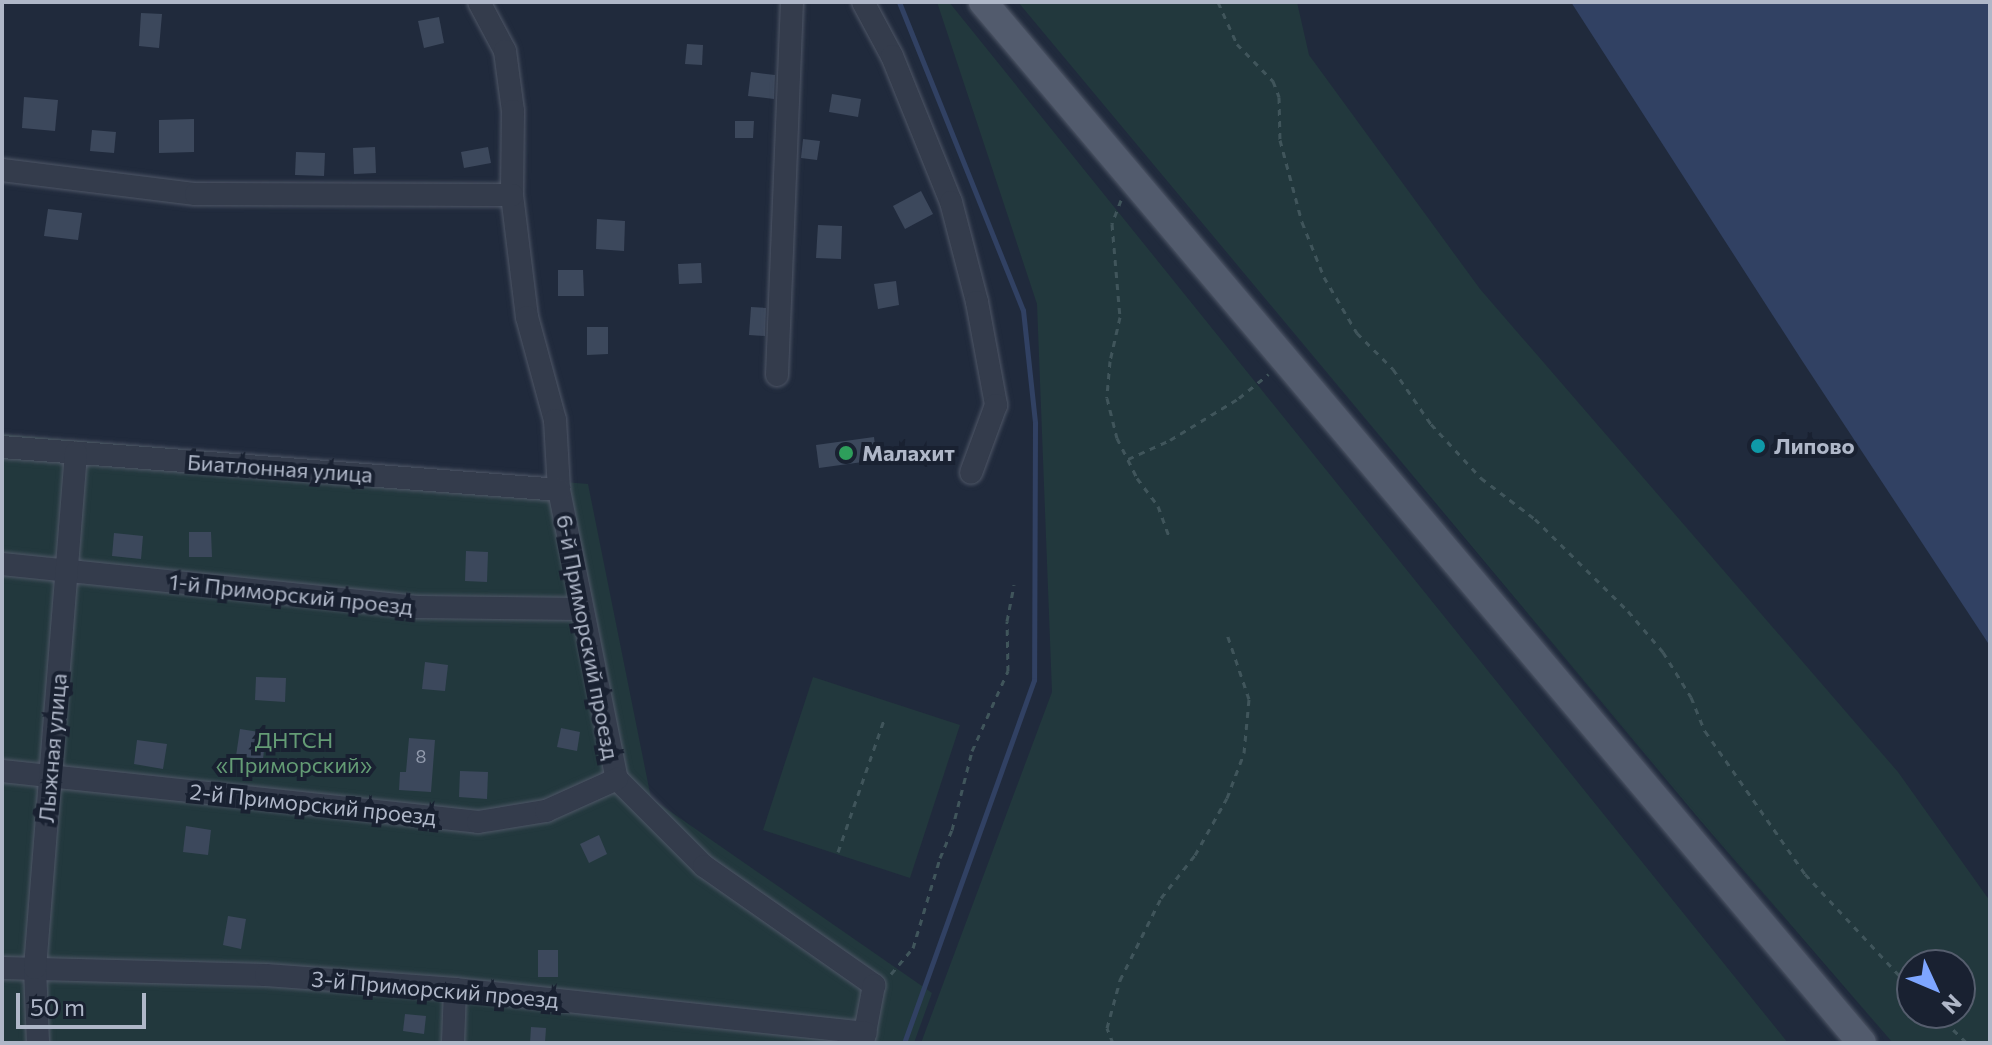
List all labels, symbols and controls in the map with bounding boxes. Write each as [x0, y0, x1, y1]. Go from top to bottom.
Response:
place label: Липово [1774, 433, 1855, 459]
marker: Липово [1749, 437, 1767, 455]
place label: Малахит [862, 440, 955, 466]
marker: Малахит [837, 444, 855, 462]
street label: Биатлонная улица [186, 448, 374, 488]
street label: 6-й Приморский проезд [551, 512, 625, 762]
street label: 1-й Приморский проезд [168, 568, 414, 620]
street label: Лыжная улица [32, 672, 72, 824]
park label: ДНТСН «Приморский» [216, 726, 372, 778]
house number: 8 [416, 745, 426, 767]
street label: 2-й Приморский проезд [188, 778, 438, 830]
north arrow [1896, 949, 1976, 1029]
street label: 3-й Приморский проезд [310, 965, 560, 1013]
scale bar [20, 977, 150, 1027]
text: N [1937, 989, 1968, 1020]
text: 50 m [30, 992, 85, 1021]

